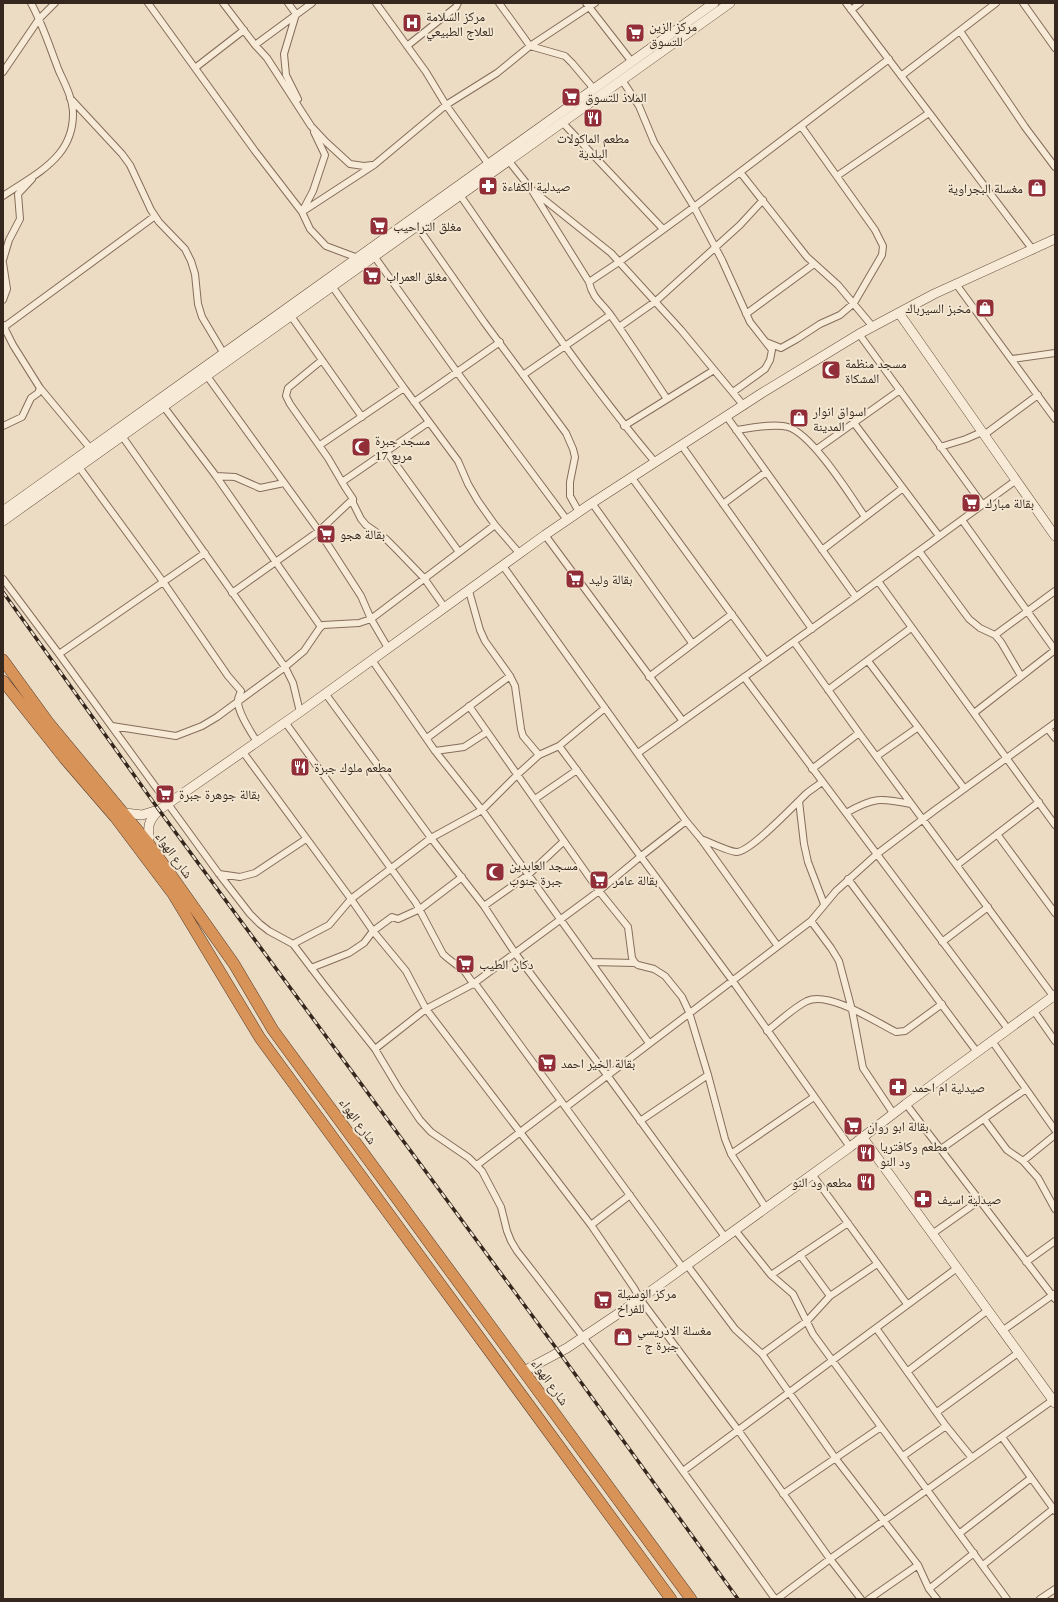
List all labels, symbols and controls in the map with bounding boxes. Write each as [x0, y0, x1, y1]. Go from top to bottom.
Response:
place label: مركز السلامة للعلاج الطبيعي [426, 9, 494, 42]
hospital icon: مركز السلامة للعلاج الطبيعي [401, 12, 423, 34]
place label: مركز الزين للتسوق [649, 19, 697, 50]
supermarket icon: مركز الزين للتسوق [624, 22, 646, 44]
supermarket icon: الملاذ للتسوق [560, 86, 582, 108]
place label: الملاذ للتسوق [585, 90, 647, 106]
restaurant icon: مطعم الماكولات البلدية [582, 107, 604, 129]
place label: مطعم الماكولات البلدية [557, 131, 629, 161]
pharmacy icon: صيدلية الكفاءة [477, 175, 499, 197]
shop icon: مغسلة البجراوية [1026, 177, 1048, 199]
place label: صيدلية الكفاءة [502, 179, 571, 194]
place label: مغسلة البجراوية [948, 181, 1023, 197]
supermarket icon: مغلق التراحيب [368, 215, 390, 237]
place label: مغلق التراحيب [393, 219, 462, 235]
supermarket icon: مغلق العمراب [361, 265, 383, 287]
place label: مغلق العمراب [386, 269, 447, 285]
shop icon: مخبز السيرباك [974, 297, 996, 319]
place label: مخبز السيرباك [906, 301, 971, 317]
place label: مسجد منظمة المشكاة [845, 356, 907, 386]
mosque icon: مسجد منظمة المشكاة [820, 359, 842, 381]
place label: اسواق انوار المدينة [812, 404, 866, 434]
shop icon: اسواق انوار المدينة [788, 407, 810, 429]
place label: مسجد جبرة مربع 17 [375, 433, 430, 465]
mosque icon: مسجد جبرة مربع 17 [350, 436, 372, 458]
supermarket icon: بقالة مبارك [960, 492, 982, 514]
place label: بقالة مبارك [985, 496, 1034, 512]
supermarket icon: بقالة هجو [315, 523, 337, 545]
place label: بقالة هجو [340, 527, 385, 543]
supermarket icon: بقالة وليد [564, 568, 586, 590]
place label: بقالة وليد [589, 572, 632, 588]
restaurant icon: مطعم ملوك جبرة [289, 756, 311, 778]
place label: مطعم ملوك جبرة [314, 760, 392, 776]
supermarket icon: بقالة جوهرة جبرة [154, 783, 176, 805]
place label: بقالة جوهرة جبرة [179, 787, 260, 803]
street label: شارع الهواء [151, 829, 196, 882]
place label: مسجد العابدين جبرة جنوب [509, 858, 578, 889]
mosque icon: مسجد العابدين جبرة جنوب [484, 861, 506, 883]
supermarket icon: بقالة عامر [588, 869, 610, 891]
place label: بقالة عامر [612, 873, 658, 889]
supermarket icon: دكان الطيب [454, 953, 476, 975]
place label: دكان الطيب [479, 957, 533, 973]
supermarket icon: بقالة الخير احمد [536, 1052, 558, 1074]
place label: بقالة الخير احمد [561, 1056, 635, 1072]
pharmacy icon: صيدلية ام احمد [887, 1076, 909, 1098]
place label: صيدلية ام احمد [912, 1080, 985, 1096]
street label: شارع الهواء [335, 1095, 380, 1148]
supermarket icon: بقالة ابو روان [842, 1115, 864, 1137]
place label: بقالة ابو روان [867, 1119, 929, 1135]
place label: مطعم وكافتريا ود النو [880, 1139, 948, 1170]
restaurant icon: مطعم وكافتريا ود النو [855, 1142, 877, 1164]
restaurant icon: مطعم ود النو [855, 1171, 877, 1193]
place label: مطعم ود النو [792, 1175, 852, 1191]
pharmacy icon: صيدلية اسيف [912, 1188, 934, 1210]
place label: صيدلية اسيف [937, 1192, 1002, 1207]
place label: مركز الوسيلة للفراخ [617, 1286, 676, 1318]
supermarket icon: مركز الوسيلة للفراخ [592, 1289, 614, 1311]
place label: مغسلة الادريسي - جبرة ج [637, 1323, 712, 1355]
shop icon: مغسلة الادريسي - جبرة ج [612, 1326, 634, 1348]
street label: شارع الهواء [527, 1356, 572, 1409]

